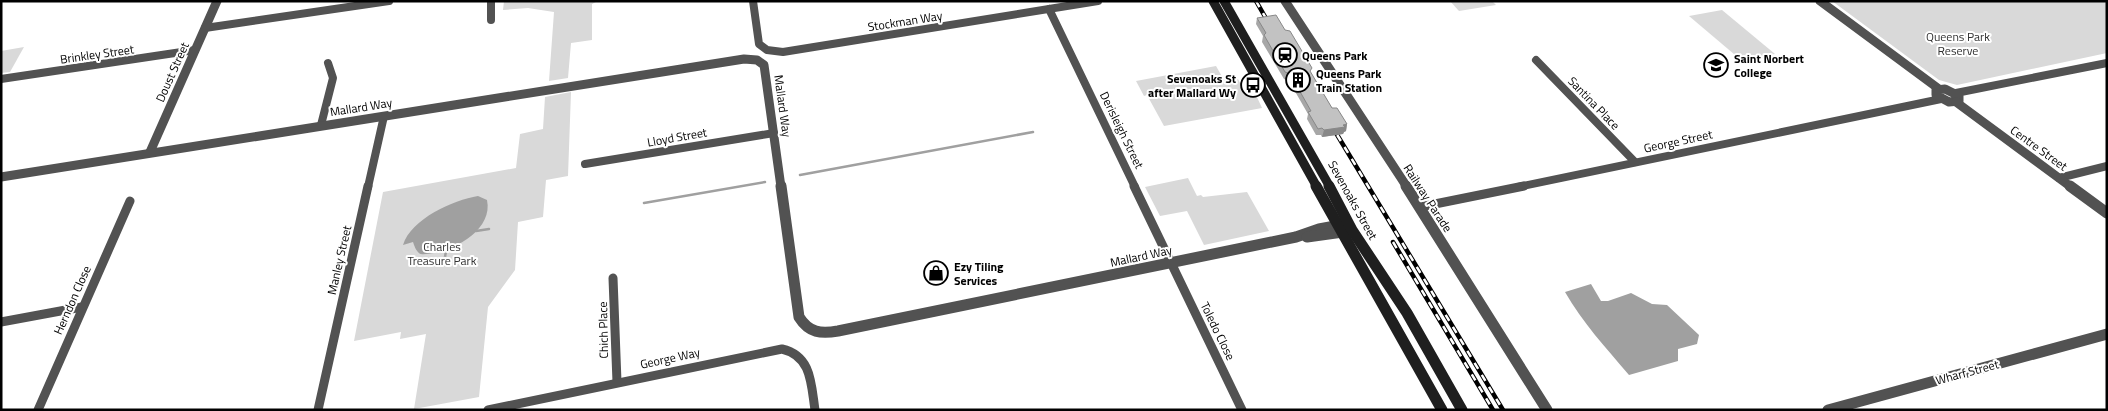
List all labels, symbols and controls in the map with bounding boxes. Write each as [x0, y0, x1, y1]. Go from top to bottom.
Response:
street label: Stockman Way [866, 6, 944, 36]
park label: Queens Park Reserve [1926, 27, 1990, 60]
street label: Doust Street [150, 38, 194, 105]
street label: Brinkley Street [59, 39, 136, 69]
station icon: Queens Park [1272, 42, 1298, 68]
place label: Queens Park [1302, 46, 1368, 65]
place label: Saint Norbert College [1734, 49, 1805, 82]
school or university icon: Saint Norbert College [1703, 52, 1729, 78]
place label: Queens Park Train Station [1316, 64, 1382, 97]
building icon: Queens Park Train Station [1285, 67, 1311, 93]
place label: Sevenoaks St after Mallard Wy [1148, 69, 1237, 102]
bus stop icon: Sevenoaks St after Mallard Wy [1240, 72, 1266, 98]
street label: Santina Place [1564, 72, 1624, 134]
street label: Mallard Way [769, 74, 797, 139]
street label: Derisleigh Street [1095, 88, 1149, 173]
street label: Mallard Way [328, 93, 394, 121]
street label: Centre Street [2006, 121, 2072, 176]
street label: Lloyd Street [646, 122, 709, 152]
street label: George Street [1642, 124, 1715, 158]
street label: Sevenoaks Street [1323, 157, 1383, 244]
street label: Railway Parade [1399, 160, 1457, 236]
street label: Manley Street [322, 223, 356, 297]
park label: Charles Treasure Park [407, 237, 477, 270]
street label: Mallard Way [1108, 240, 1174, 272]
place label: Ezy Tiling Services [954, 257, 1004, 290]
shop icon: Ezy Tiling Services [923, 260, 949, 286]
street label: Herndon Close [48, 262, 96, 338]
street label: Toledo Close [1196, 299, 1240, 363]
street label: Chich Place [593, 301, 613, 359]
street label: George Way [638, 342, 702, 374]
street label: Wharf Street [1933, 354, 2002, 390]

